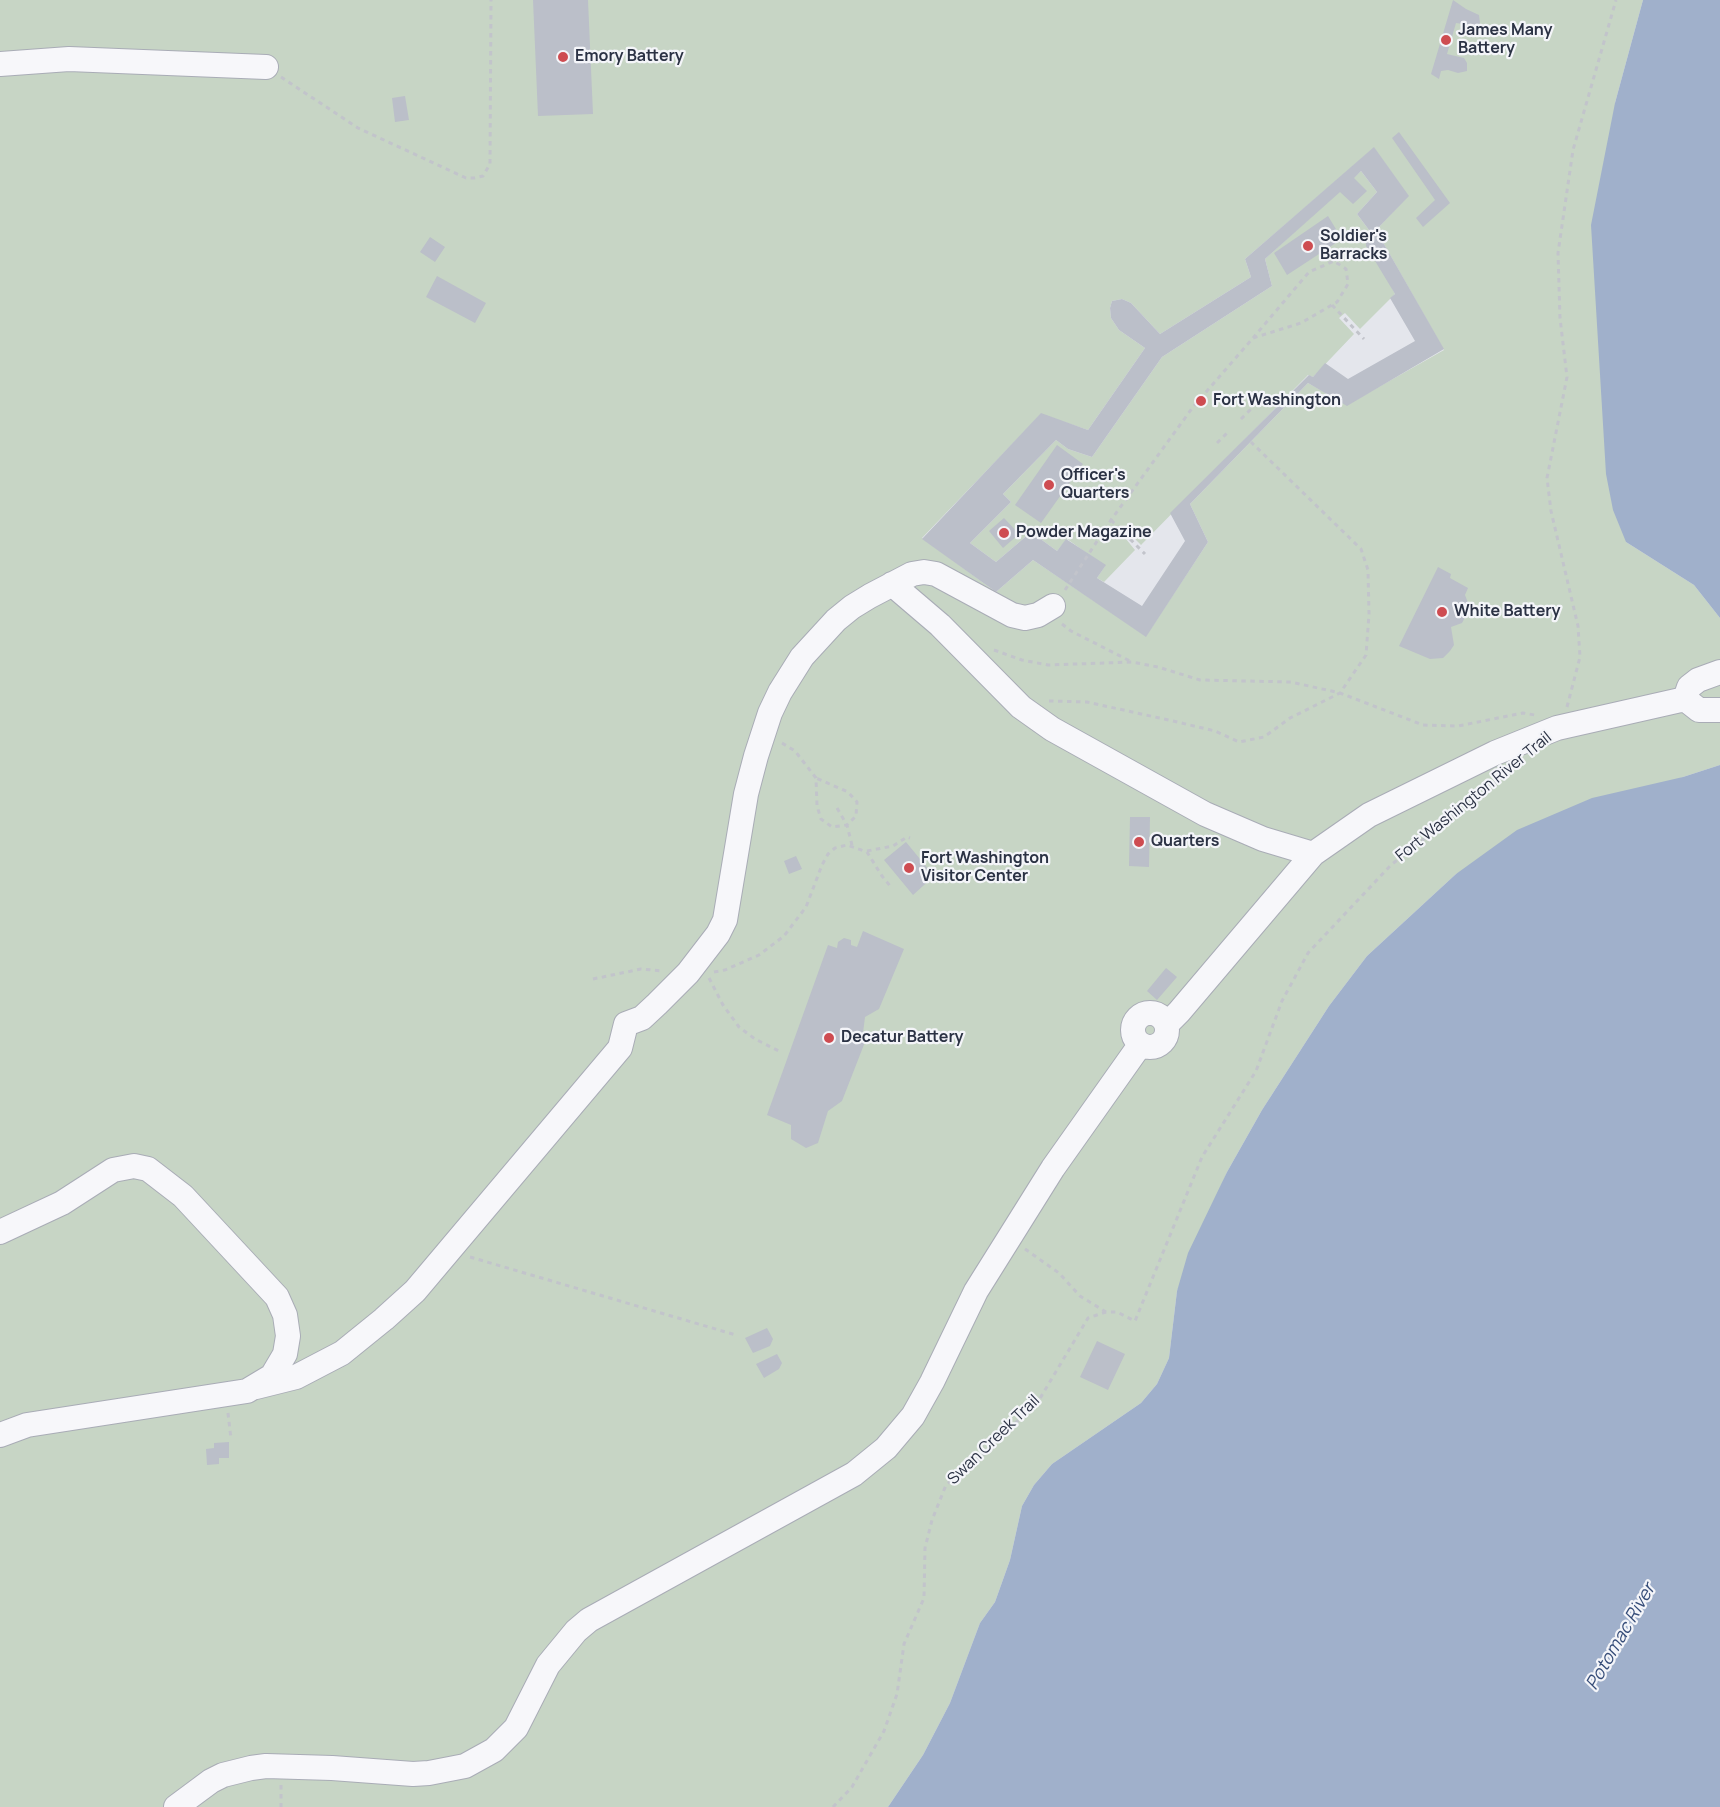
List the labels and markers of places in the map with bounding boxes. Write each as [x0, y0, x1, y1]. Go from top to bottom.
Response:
place label: James Many Battery [1458, 21, 1553, 59]
marker: James Many Battery [1439, 33, 1453, 47]
place label: Emory Battery [575, 47, 684, 67]
marker: Emory Battery [556, 50, 570, 64]
place label: Soldier's Barracks [1320, 227, 1387, 265]
marker: Soldier's Barracks [1301, 239, 1315, 253]
place label: Fort Washington [1213, 391, 1341, 411]
marker: Fort Washington [1194, 394, 1208, 408]
place label: Officer's Quarters [1061, 466, 1129, 504]
marker: Officer's Quarters [1042, 478, 1056, 492]
place label: Powder Magazine [1016, 523, 1152, 543]
marker: Powder Magazine [997, 526, 1011, 540]
place label: White Battery [1454, 602, 1560, 622]
marker: White Battery [1435, 605, 1449, 619]
place label: Quarters [1151, 832, 1219, 852]
marker: Quarters [1132, 835, 1146, 849]
place label: Fort Washington Visitor Center [921, 849, 1049, 887]
marker: Fort Washington Visitor Center [902, 861, 916, 875]
place label: Decatur Battery [841, 1028, 964, 1048]
marker: Decatur Battery [822, 1031, 836, 1045]

